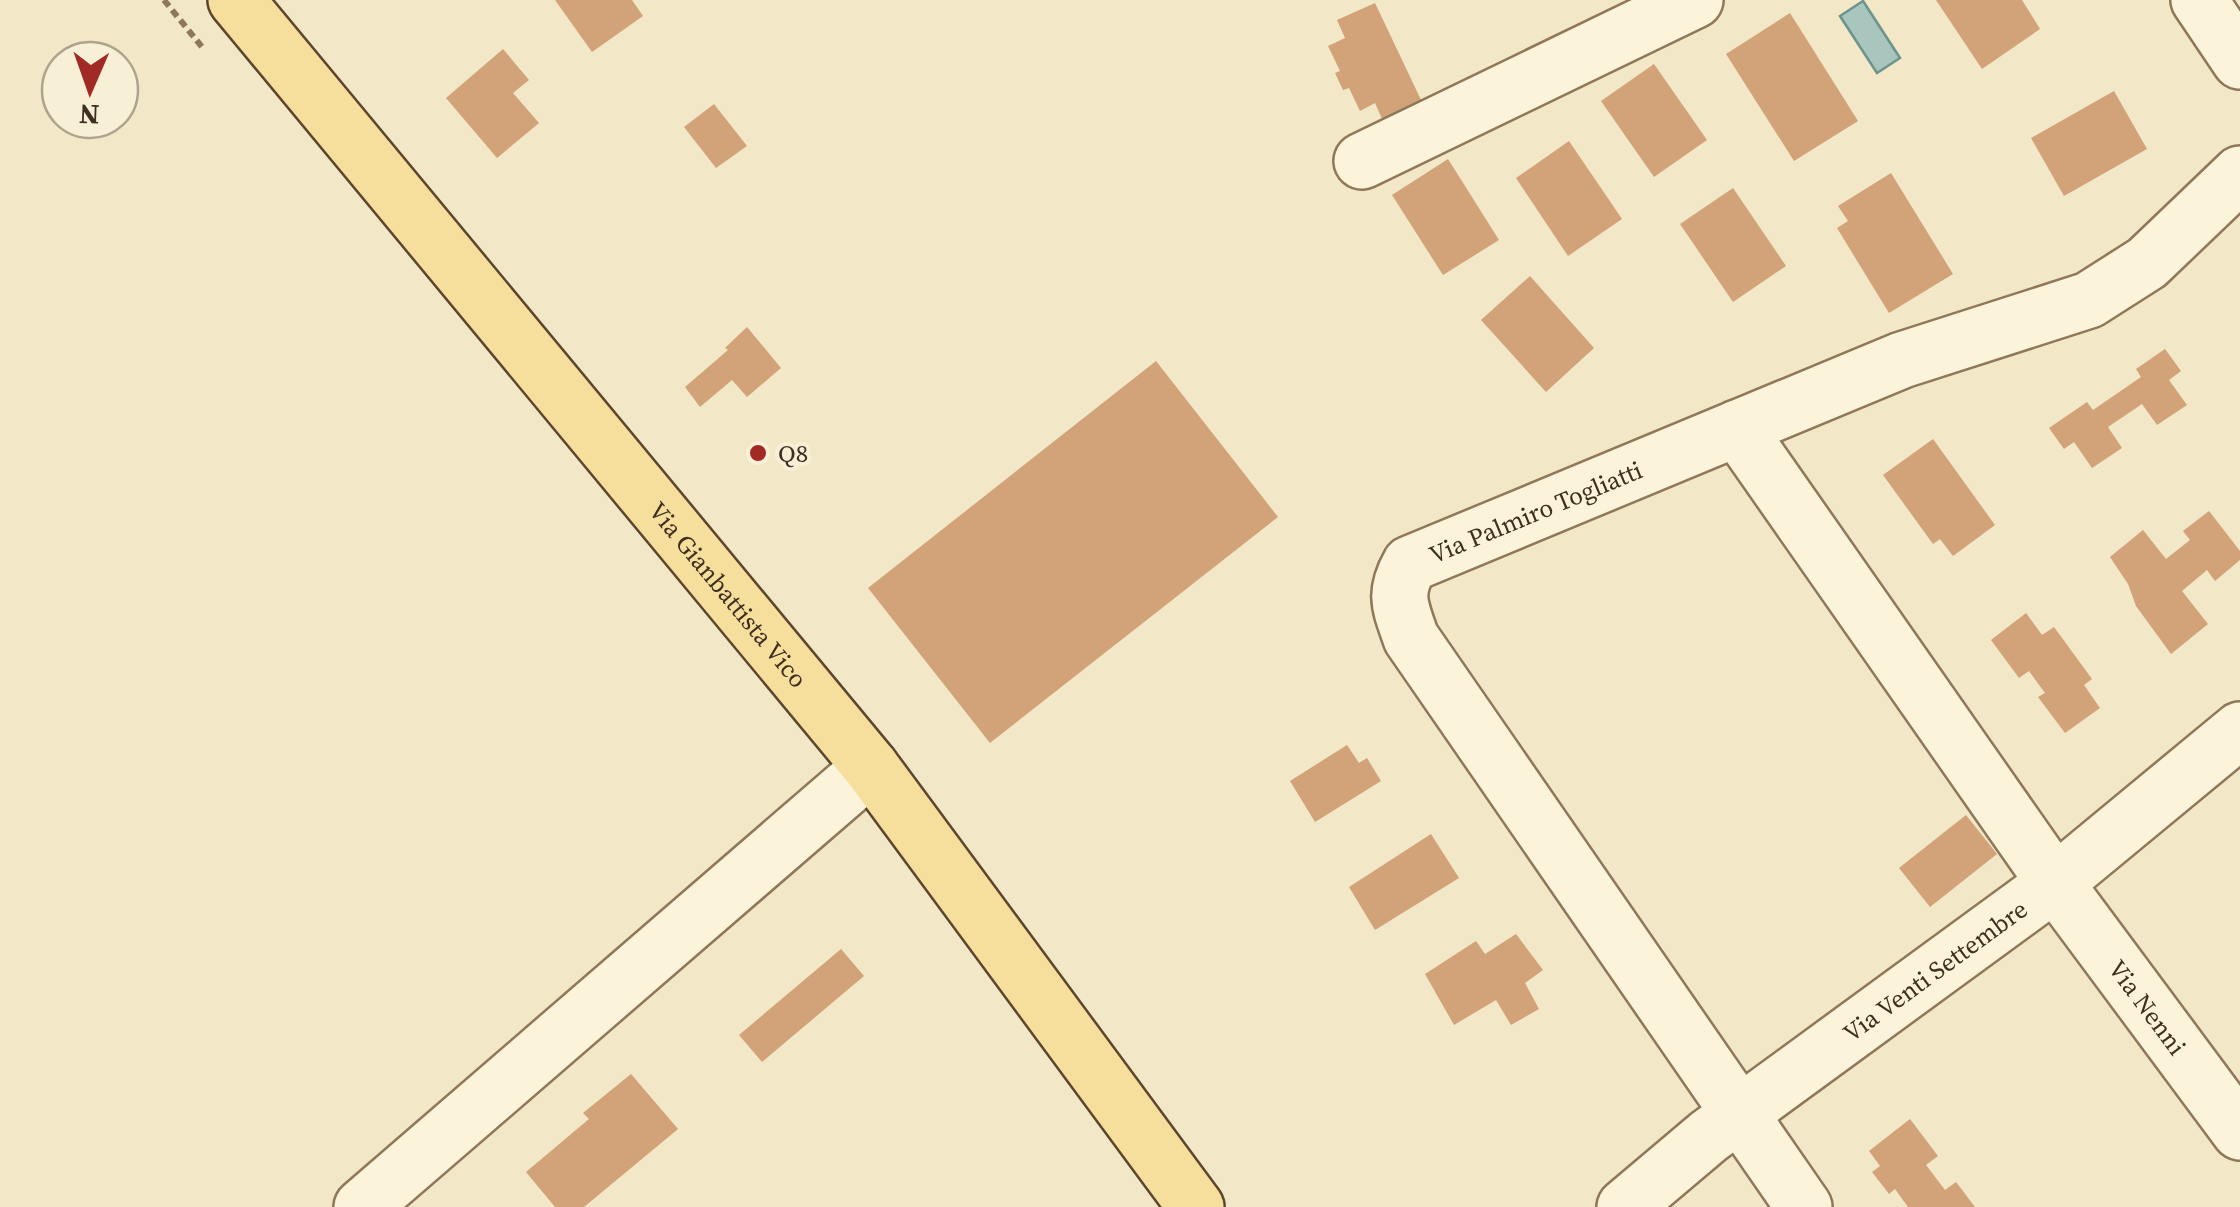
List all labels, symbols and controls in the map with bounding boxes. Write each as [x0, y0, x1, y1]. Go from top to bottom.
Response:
north arrow [40, 40, 140, 140]
text: N [78, 96, 100, 134]
place label: Q8 [778, 436, 808, 470]
marker: Q8 [747, 442, 769, 464]
street label: Via Palmiro Togliatti [1424, 453, 1647, 571]
street label: Via Gianbattista Vico [641, 495, 815, 695]
street label: Via Venti Settembre [1836, 892, 2034, 1050]
street label: Via Nenni [2101, 953, 2194, 1062]

